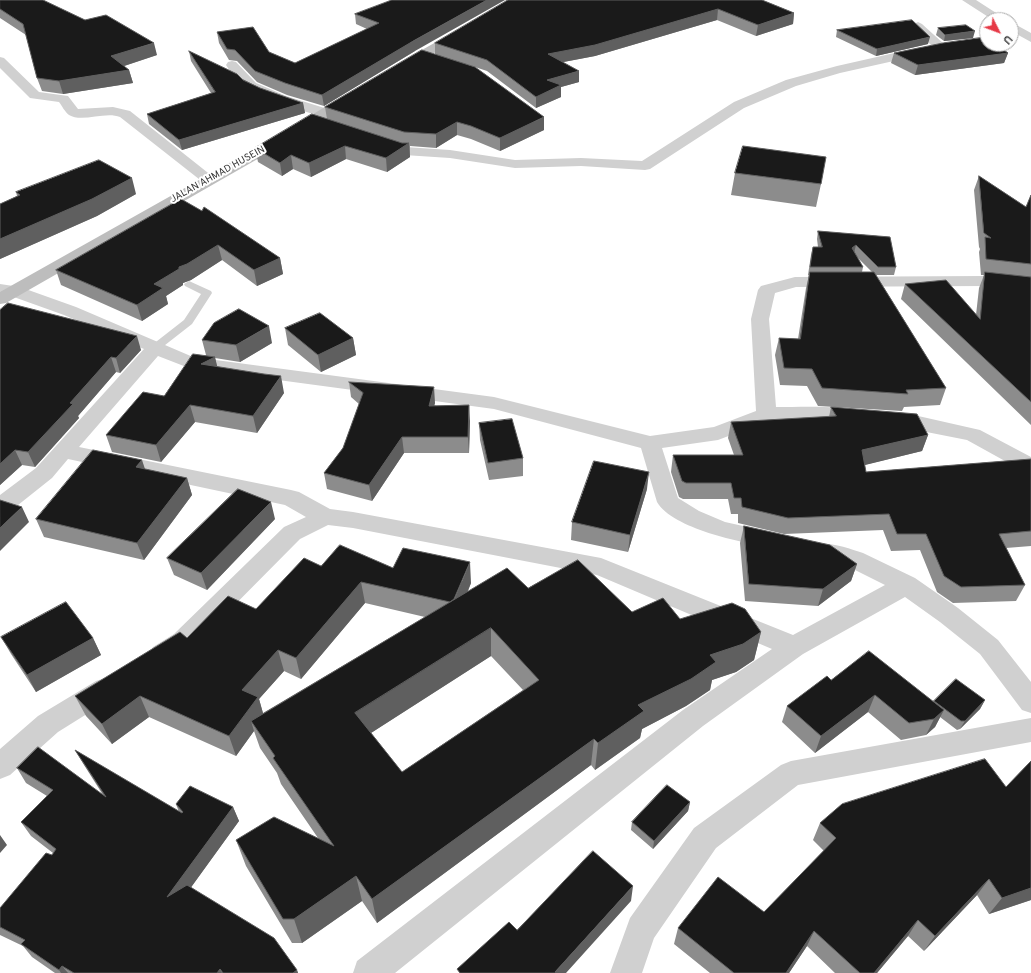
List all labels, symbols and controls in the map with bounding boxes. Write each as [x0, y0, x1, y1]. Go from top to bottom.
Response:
north arrow [979, 12, 1019, 52]
text: U [999, 32, 1015, 47]
street label: JALAN AHMAD HUSEIN [169, 144, 267, 206]

